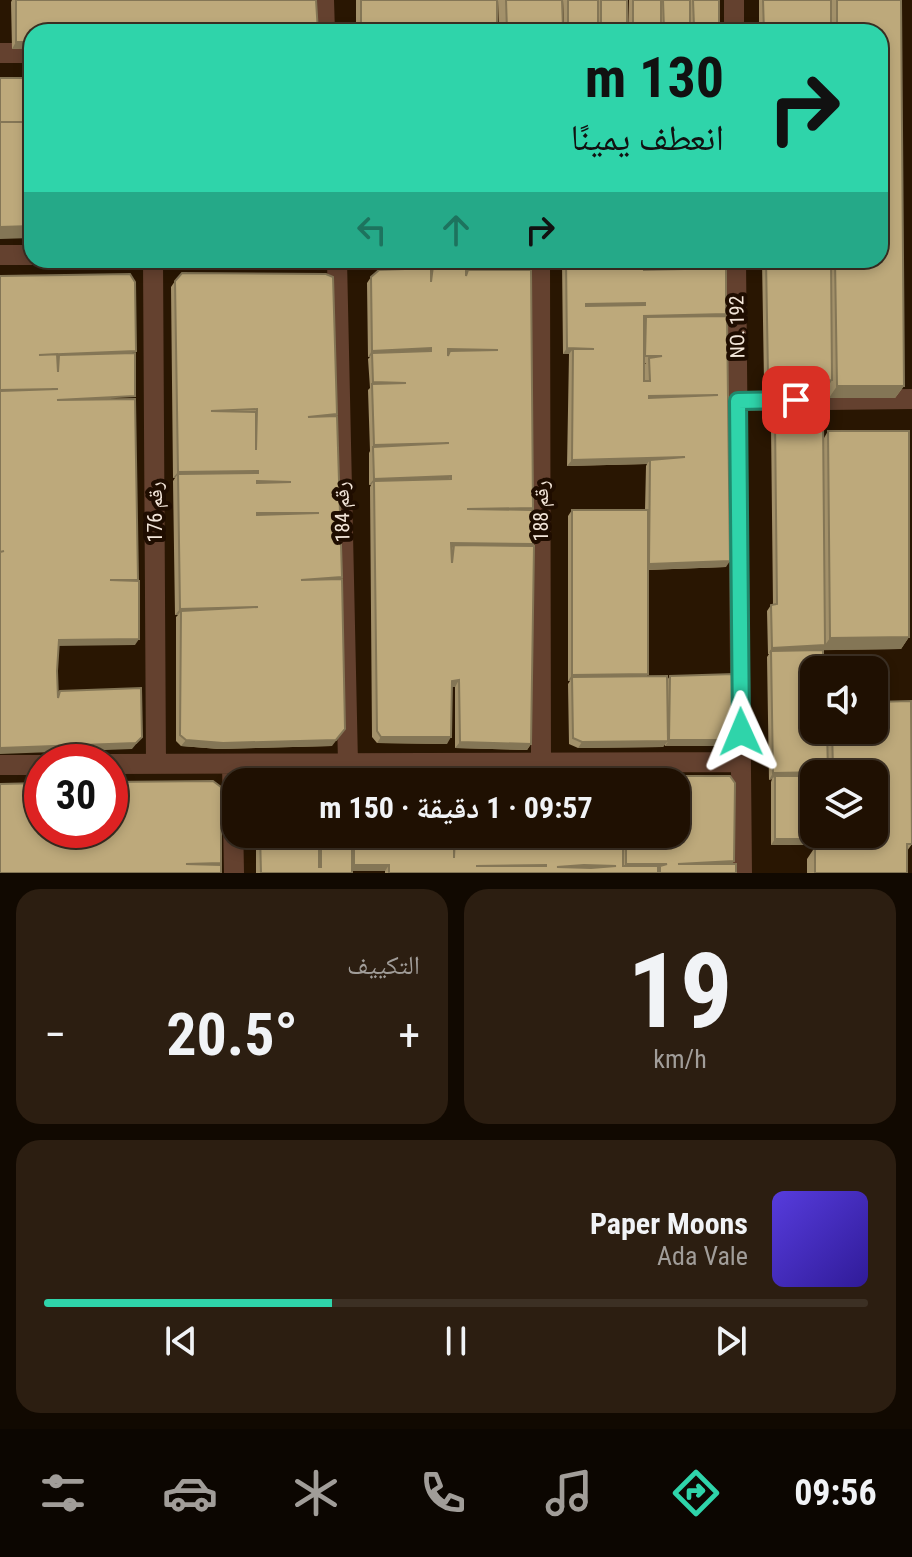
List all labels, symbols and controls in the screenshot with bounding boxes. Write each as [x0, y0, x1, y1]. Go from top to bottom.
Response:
text: 130 m [585, 45, 724, 111]
icon: right [752, 56, 856, 160]
text: انعطف يمينًا [571, 117, 724, 159]
icon: left [350, 208, 394, 252]
icon: ahead [434, 208, 478, 252]
icon: right [518, 208, 562, 252]
street label: NO. 192 [724, 295, 750, 359]
pin [762, 366, 830, 434]
icon: arrive [774, 378, 818, 422]
street label: رقم 184 [329, 481, 357, 543]
street label: رقم 188 [529, 481, 555, 541]
street label: رقم 176 [143, 482, 169, 542]
map controls [800, 656, 888, 848]
button: sound [800, 656, 888, 744]
position arrow [699, 690, 783, 774]
speed limit sign: 30 [24, 744, 128, 848]
button: layers [800, 760, 888, 848]
text: 09:57 · 1 دقيقة · 150 m [319, 790, 593, 825]
text: 19 [627, 931, 733, 1052]
text: التكييف [347, 950, 420, 980]
text: 20.5° [166, 999, 298, 1070]
text: − [44, 1009, 66, 1061]
text: + [398, 1009, 420, 1061]
text: km/h [653, 1044, 707, 1074]
text: Paper Moons [590, 1206, 748, 1241]
text: Ada Vale [657, 1241, 748, 1271]
icon: previous [159, 1319, 203, 1363]
icon: pause [434, 1319, 478, 1363]
icon: next [709, 1319, 753, 1363]
icon: filters [35, 1465, 91, 1521]
icon: car [162, 1465, 218, 1521]
icon: climate [288, 1465, 344, 1521]
icon: phone [415, 1465, 471, 1521]
icon: music [541, 1465, 597, 1521]
icon: directions [668, 1465, 724, 1521]
text: 09:56 [794, 1472, 877, 1514]

